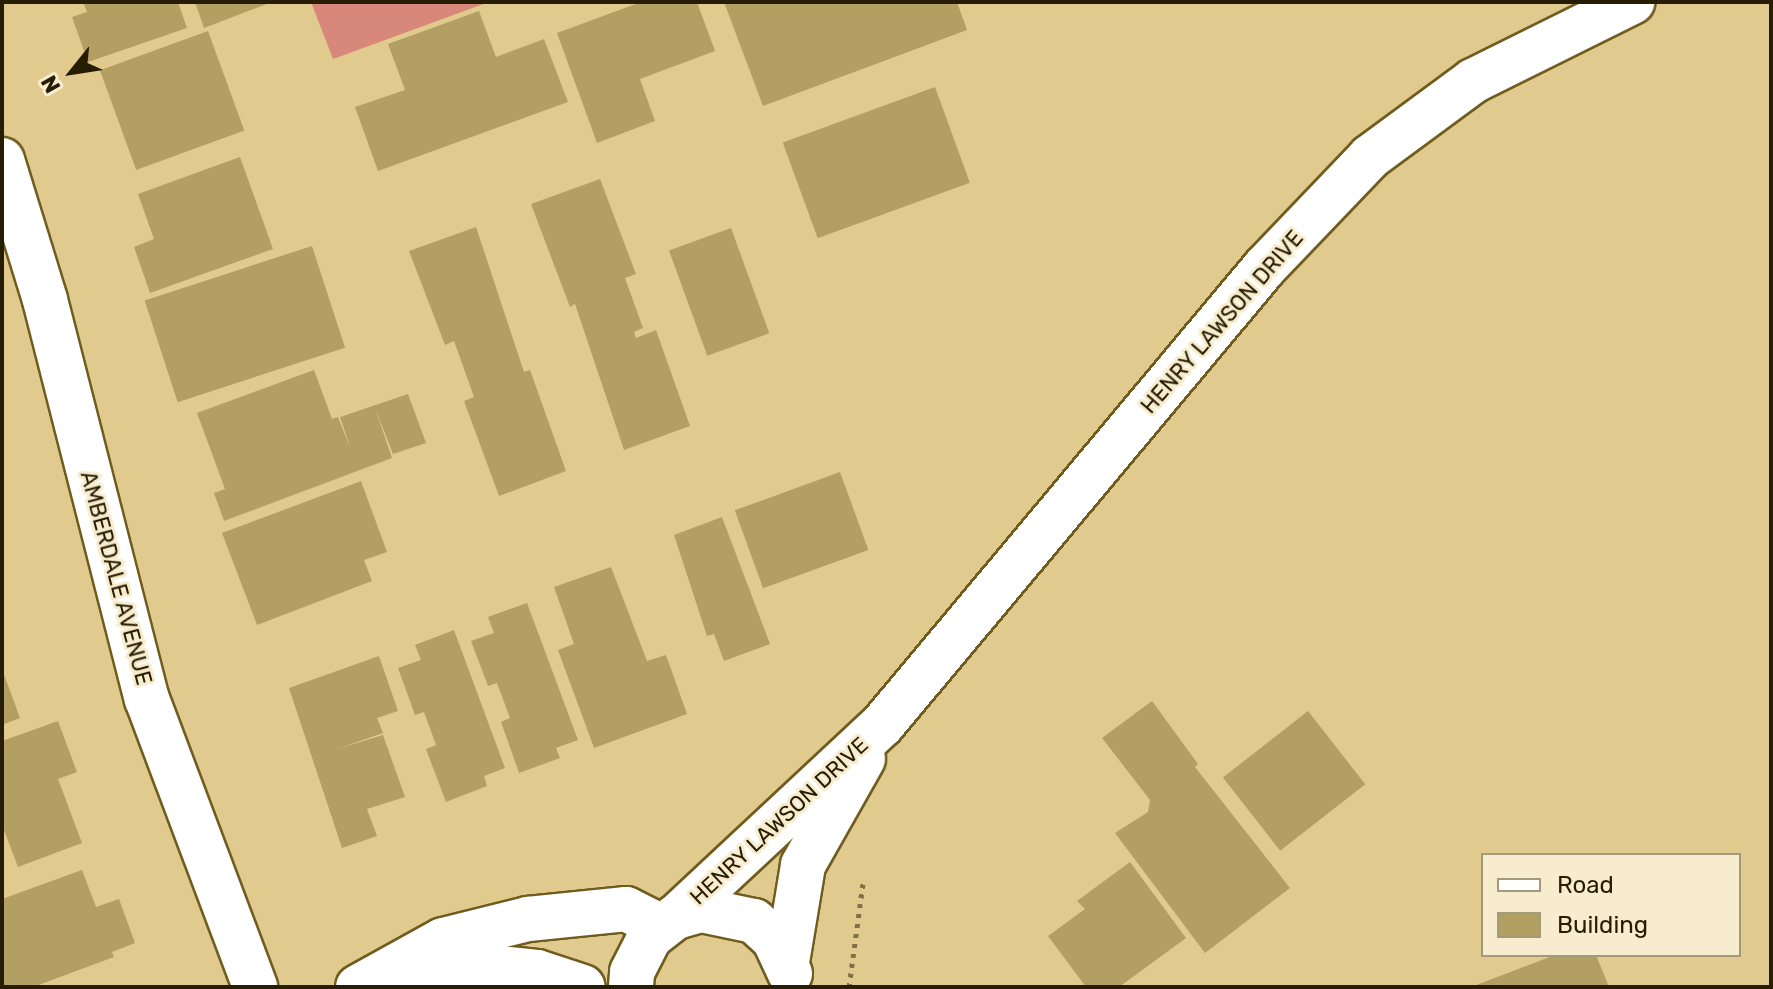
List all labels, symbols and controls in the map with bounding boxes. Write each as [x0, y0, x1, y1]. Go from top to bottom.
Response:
north arrow [32, 32, 112, 112]
text: N [35, 71, 66, 98]
street label: HENRY LAWSON DRIVE [1135, 225, 1309, 419]
street label: AMBERDALE AVENUE [75, 468, 157, 688]
street label: HENRY LAWSON DRIVE [684, 731, 874, 911]
legend [1481, 853, 1741, 957]
text: Road [1557, 871, 1614, 899]
text: Building [1557, 911, 1648, 939]

